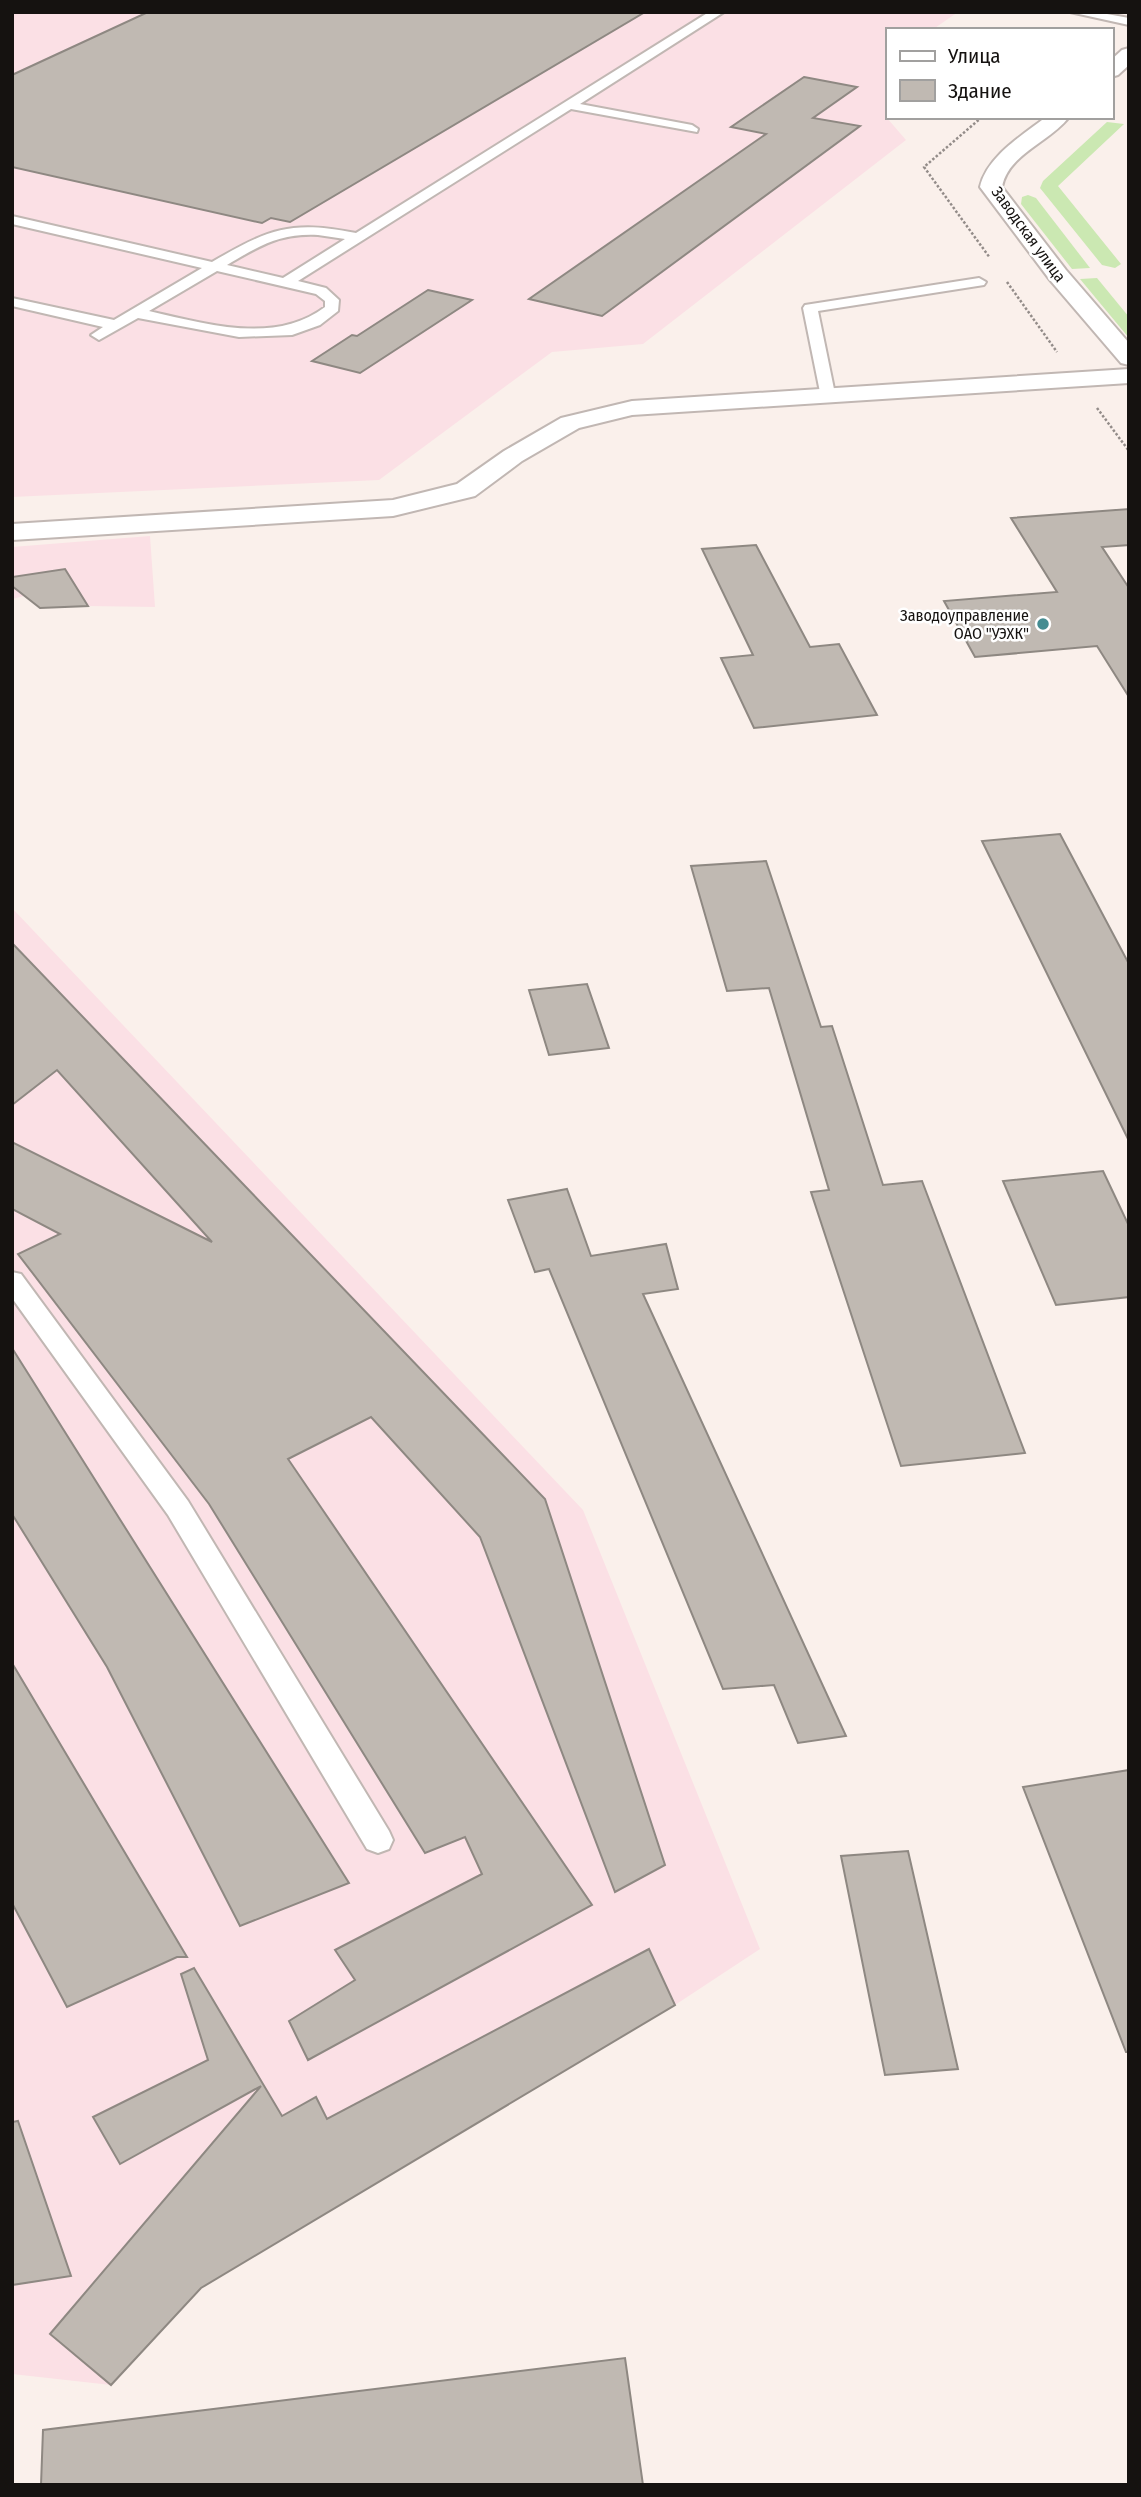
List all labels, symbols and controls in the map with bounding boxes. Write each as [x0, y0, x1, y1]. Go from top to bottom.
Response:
legend [886, 28, 1113, 119]
text: Улица [947, 43, 1001, 69]
text: Здание [948, 78, 1012, 104]
street label: Заводская улица [988, 183, 1070, 286]
place label: Заводоуправление ОАО "УЭХК" [900, 606, 1029, 643]
marker: Заводоуправление ОАО "УЭХК" [1035, 616, 1051, 632]

